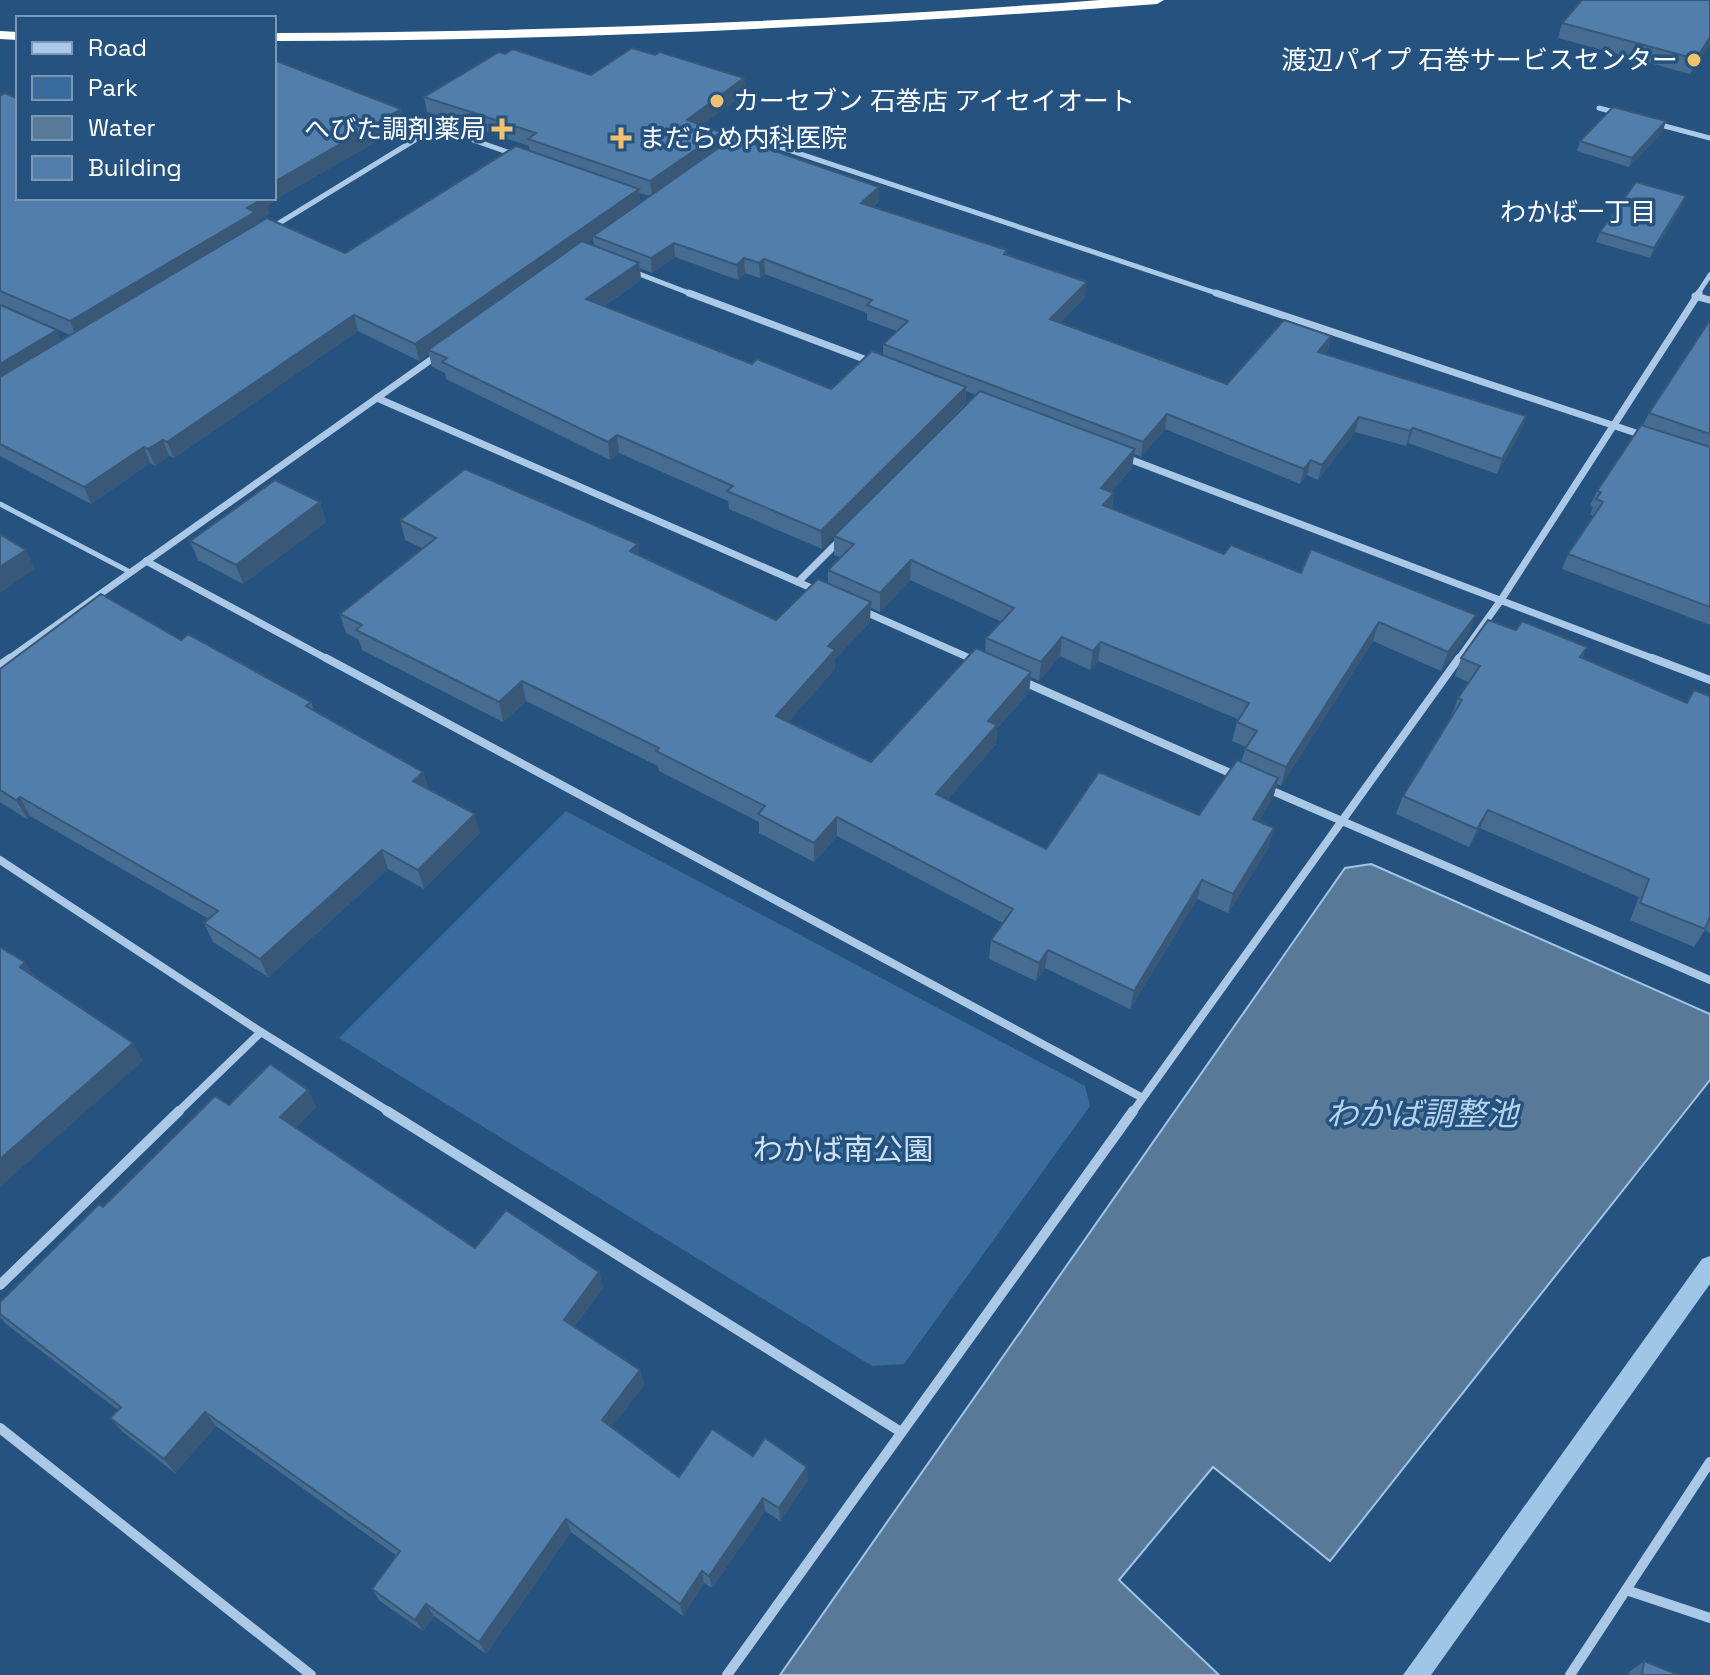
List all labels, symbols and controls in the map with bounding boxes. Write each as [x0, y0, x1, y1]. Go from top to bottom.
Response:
legend [16, 16, 276, 200]
text: Road [88, 32, 147, 63]
place label: 渡辺パイプ 石巻サービスセンター [1281, 43, 1678, 77]
marker: 渡辺パイプ 石巻サービスセンター [1685, 51, 1703, 69]
text: Park [88, 72, 138, 103]
place label: カーセブン 石巻店 アイセイオート [733, 84, 1135, 118]
marker: カーセブン 石巻店 アイセイオート [708, 92, 726, 110]
text: Water [88, 112, 156, 143]
place label: へびた調剤薬局 [304, 112, 486, 146]
marker: へびた調剤薬局 [493, 120, 511, 138]
place label: まだらめ内科医院 [639, 121, 847, 155]
marker: まだらめ内科医院 [610, 127, 632, 149]
text: Building [88, 152, 182, 183]
district label: わかば一丁目 [1500, 195, 1656, 229]
water label: わかば調整池 [1326, 1094, 1521, 1134]
park label: わかば南公園 [753, 1130, 933, 1169]

